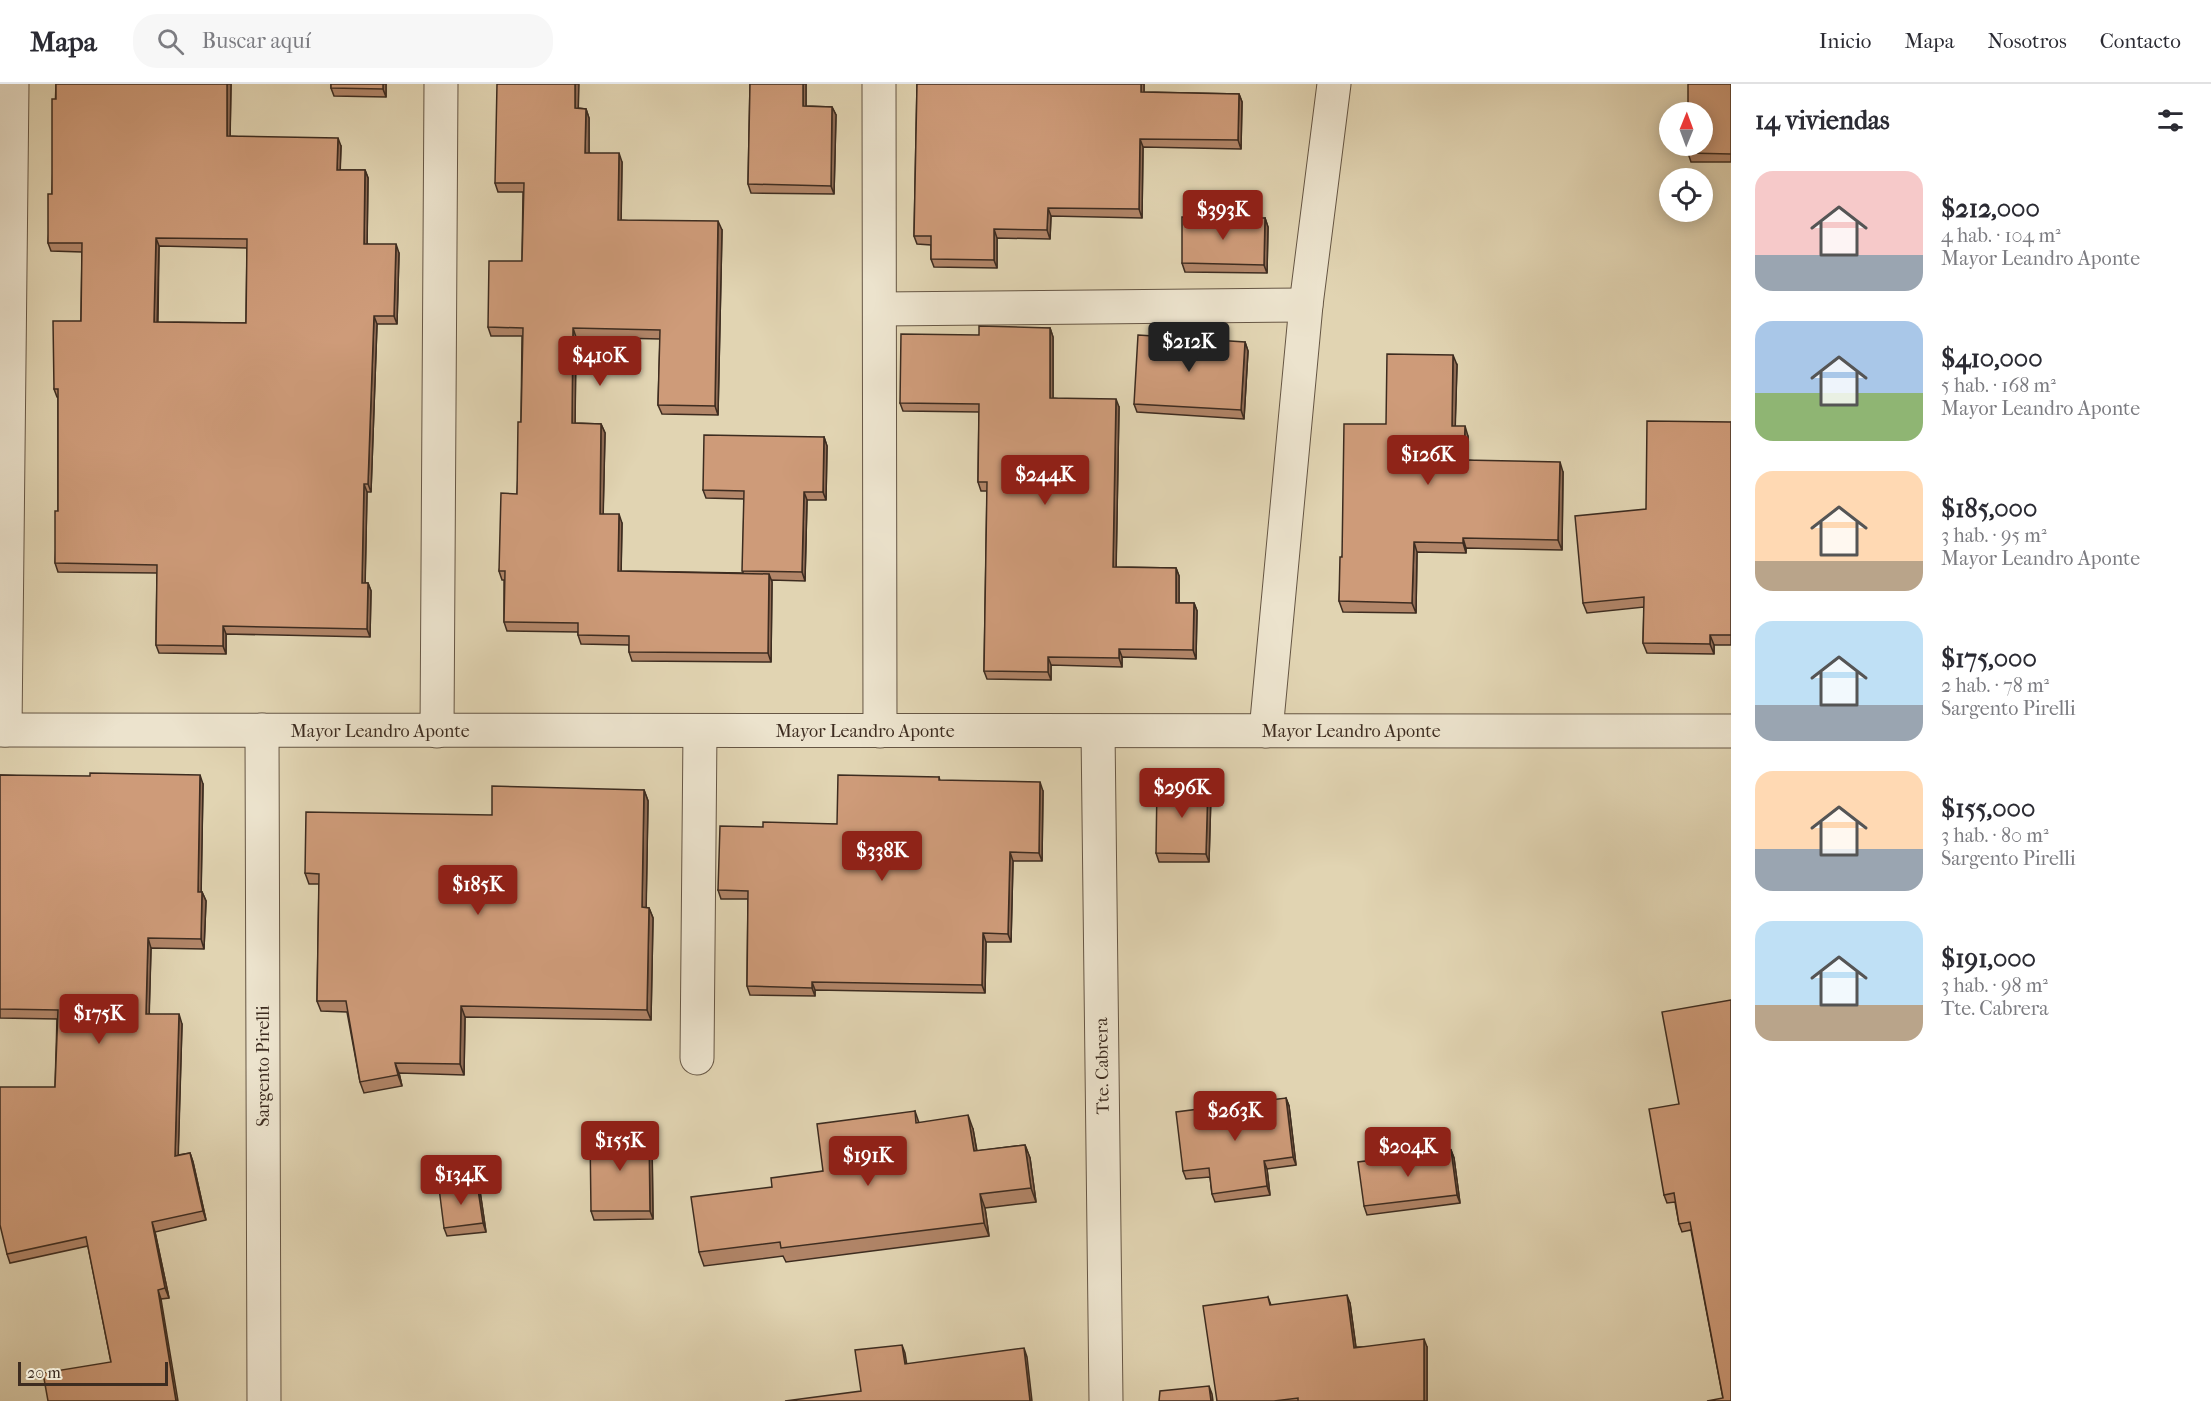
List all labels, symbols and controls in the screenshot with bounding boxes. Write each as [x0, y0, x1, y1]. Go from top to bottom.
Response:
search box [133, 14, 553, 68]
text: Mapa [30, 25, 97, 58]
icon: search [154, 25, 187, 58]
text: Buscar aquí [202, 28, 311, 54]
text: Inicio [1819, 29, 1871, 53]
text: Mapa [1904, 29, 1954, 53]
text: Nosotros [1987, 29, 2067, 53]
text: Contacto [2100, 29, 2181, 53]
north arrow [1659, 102, 1713, 156]
map controls [1659, 102, 1713, 222]
icon: filters [2154, 104, 2187, 137]
text: 14 viviendas [1755, 105, 1890, 136]
button: locate [1659, 168, 1713, 222]
pin: $393K [1181, 190, 1265, 241]
text: $212,000 [1941, 193, 2040, 224]
icon: home [1803, 195, 1875, 267]
text: $393K [1197, 198, 1249, 221]
text: 4 hab. · 104 m² [1941, 224, 2061, 247]
text: Mayor Leandro Aponte [1941, 247, 2140, 270]
pin: $212K [1147, 322, 1231, 373]
text: $212K [1162, 330, 1216, 353]
pin: $410K [558, 336, 642, 387]
text: $410,000 [1941, 343, 2043, 374]
text: $410K [572, 344, 628, 367]
icon: home [1803, 345, 1875, 417]
text: 5 hab. · 168 m² [1941, 374, 2056, 397]
text: Mayor Leandro Aponte [1941, 397, 2140, 420]
pin: $126K [1386, 435, 1470, 486]
text: $126K [1401, 443, 1455, 466]
pin: $244K [1003, 455, 1087, 506]
text: $244K [1015, 463, 1075, 486]
text: $185,000 [1941, 493, 2037, 524]
icon: home [1803, 495, 1875, 567]
text: 3 hab. · 95 m² [1941, 524, 2047, 547]
text: Mayor Leandro Aponte [1941, 547, 2140, 570]
text: $175,000 [1941, 643, 2037, 674]
icon: home [1803, 645, 1875, 717]
text: 2 hab. · 78 m² [1941, 674, 2049, 697]
text: Sargento Pirelli [1941, 697, 2076, 720]
street label: Mayor Leandro Aponte [290, 721, 470, 742]
street label: Mayor Leandro Aponte [775, 721, 955, 742]
street label: Mayor Leandro Aponte [1261, 721, 1441, 742]
pin: $296K [1140, 768, 1224, 819]
text: $296K [1153, 776, 1211, 799]
text: $155,000 [1941, 793, 2035, 824]
icon: home [1803, 795, 1875, 867]
text: 3 hab. · 80 m² [1941, 824, 2049, 847]
pin: $338K [840, 831, 924, 882]
text: $338K [856, 839, 908, 862]
text: Sargento Pirelli [1941, 847, 2076, 870]
pin: $185K [436, 865, 520, 916]
text: $185K [452, 873, 504, 896]
text: $191,000 [1941, 943, 2036, 974]
icon: home [1803, 945, 1875, 1017]
text: 3 hab. · 98 m² [1941, 974, 2048, 997]
pin: $175K [57, 994, 141, 1045]
text: Tte. Cabrera [1941, 997, 2048, 1020]
text: $175K [74, 1002, 124, 1025]
street label: Sargento Pirelli [253, 1005, 274, 1127]
street label: Tte. Cabrera [1091, 1017, 1114, 1115]
pin: $263K [1193, 1091, 1277, 1142]
text: $263K [1208, 1099, 1262, 1122]
pin: $155K [578, 1121, 662, 1172]
pin: $204K [1366, 1127, 1450, 1178]
text: $155K [595, 1129, 645, 1152]
text: $204K [1379, 1135, 1437, 1158]
pin: $191K [826, 1136, 910, 1187]
text: $191K [843, 1144, 893, 1167]
pin: $134K [419, 1155, 503, 1206]
text: $134K [435, 1163, 487, 1186]
scale bar [18, 1359, 168, 1386]
text: 20 m [27, 1363, 61, 1382]

